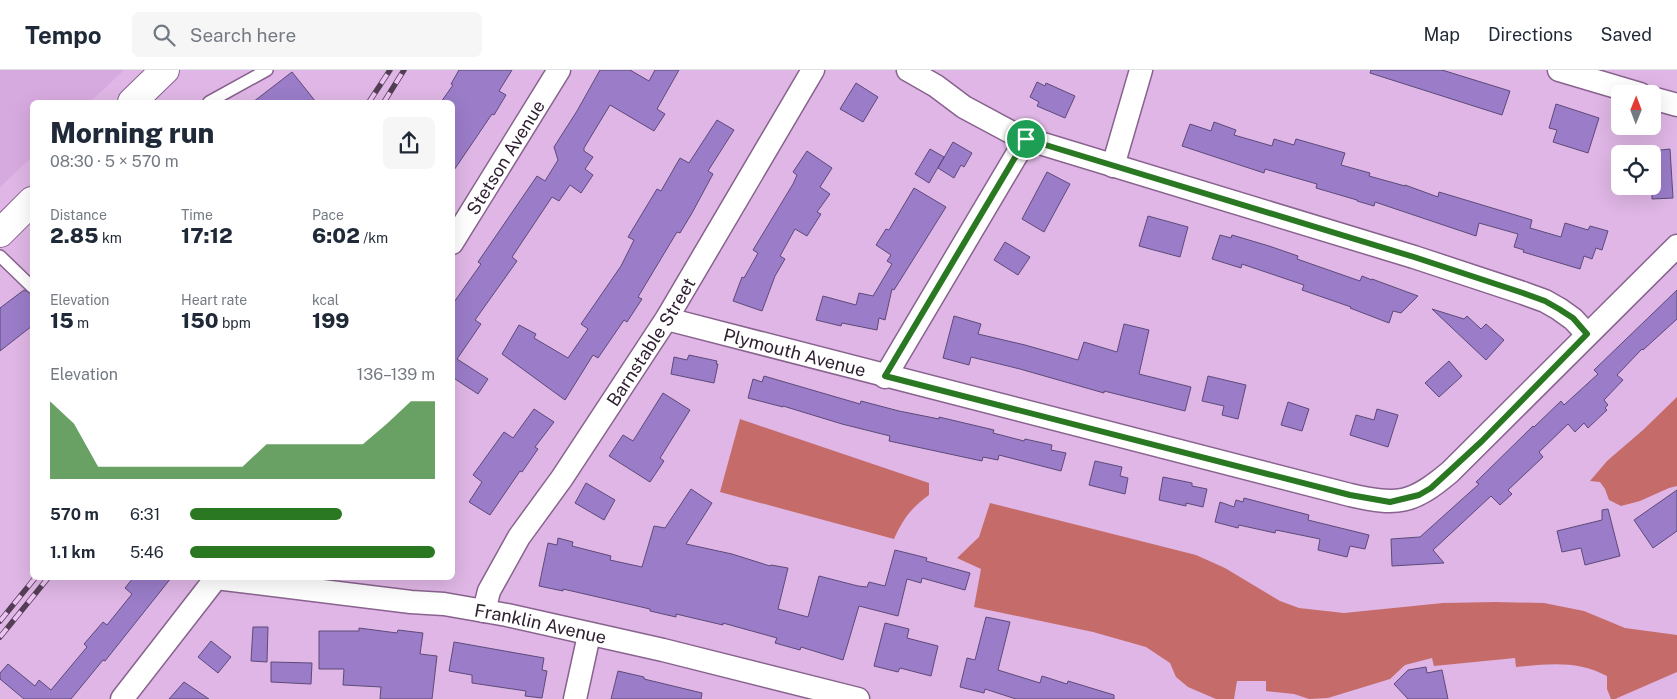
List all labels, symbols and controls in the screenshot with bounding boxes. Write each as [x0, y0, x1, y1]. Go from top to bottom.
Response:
search box [132, 12, 482, 57]
text: Tempo [25, 21, 102, 49]
icon: search [150, 21, 178, 49]
text: Search here [190, 24, 296, 46]
text: Map [1423, 24, 1460, 45]
text: Directions [1488, 24, 1573, 45]
text: Saved [1601, 24, 1652, 45]
north arrow [1611, 85, 1661, 135]
map controls [1611, 85, 1661, 195]
street label: Stetson Avenue [462, 96, 549, 218]
text: Morning run [50, 116, 214, 149]
button: share [383, 117, 435, 169]
pin [1005, 118, 1047, 160]
icon: arrive [1012, 125, 1040, 153]
button: locate [1611, 145, 1661, 195]
text: 08:30 · 5 × 570 m [50, 152, 179, 171]
text: Distance [50, 207, 107, 223]
text: Time [181, 207, 213, 223]
text: Pace [312, 207, 344, 223]
text: 2.85 [50, 223, 99, 248]
text: 17:12 [181, 223, 233, 248]
text: 6:02 [312, 223, 360, 248]
text: km [99, 230, 122, 246]
text: /km [360, 230, 388, 246]
street label: Barnstable Street [602, 274, 699, 410]
text: Elevation [50, 292, 109, 308]
text: Heart rate [181, 292, 247, 308]
text: kcal [312, 292, 339, 308]
text: 15 [50, 308, 74, 333]
text: 150 [181, 308, 219, 333]
text: 199 [312, 308, 350, 333]
text: m [74, 315, 89, 331]
text: bpm [219, 315, 251, 331]
street label: Plymouth Avenue [721, 324, 868, 380]
text: Elevation [50, 365, 118, 384]
text: 136–139 m [357, 365, 435, 384]
text: 570 m [50, 505, 99, 524]
text: 6:31 [130, 505, 160, 524]
text: 1.1 km [50, 543, 95, 562]
text: 5:46 [130, 543, 164, 562]
street label: Franklin Avenue [473, 599, 609, 648]

